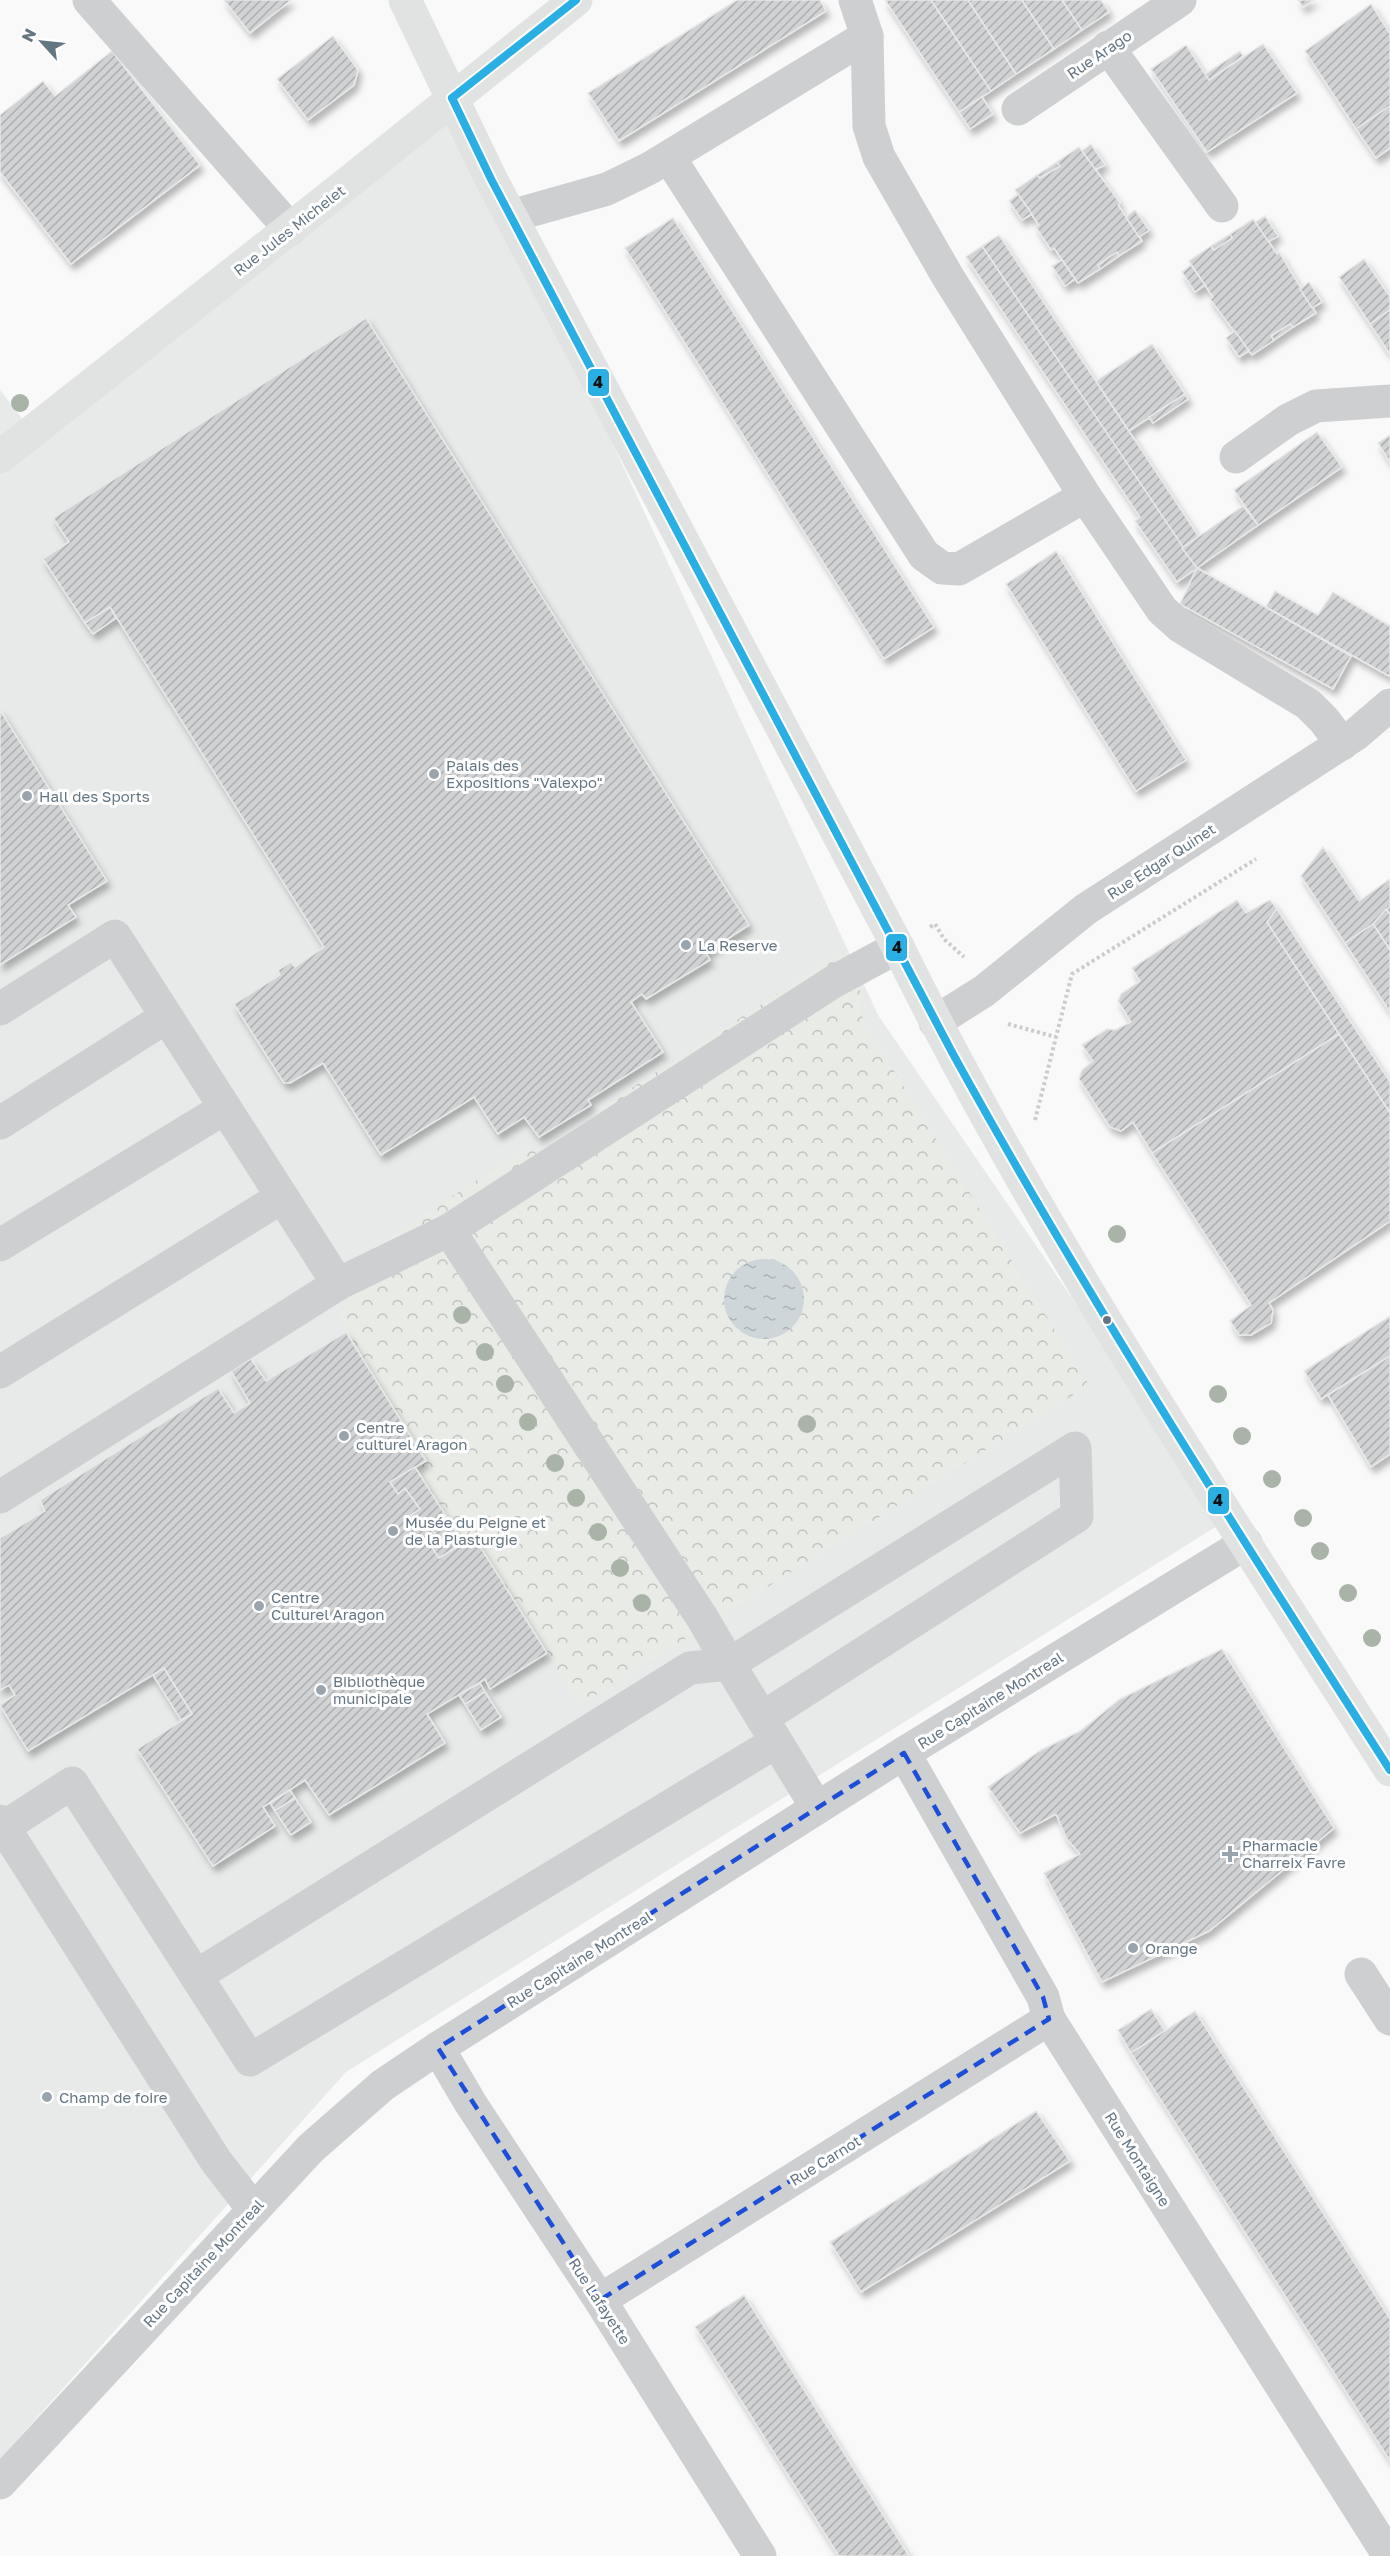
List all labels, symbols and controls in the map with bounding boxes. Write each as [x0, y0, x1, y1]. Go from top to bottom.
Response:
north arrow [12, 12, 72, 72]
text: N [17, 25, 40, 45]
street label: Rue Arago [1063, 26, 1135, 82]
street label: Rue Jules Michelet [230, 181, 348, 279]
line badge: 4 [587, 368, 610, 397]
text: 4 [593, 372, 603, 392]
place label: Palais des Expositions "Valexpo" [446, 756, 603, 791]
marker: Palais des Expositions "Valexpo" [427, 767, 441, 781]
place label: Hall des Sports [39, 787, 150, 805]
marker: Hall des Sports [20, 789, 34, 803]
street label: Rue Edgar Quinet [1104, 819, 1218, 903]
line badge: 4 [885, 933, 908, 962]
place label: La Reserve [698, 936, 778, 954]
text: 4 [892, 937, 902, 957]
marker: La Reserve [679, 938, 693, 952]
unlabelled marker [1101, 1314, 1113, 1326]
place label: Centre culturel Aragon [356, 1418, 467, 1453]
marker: Centre culturel Aragon [337, 1429, 351, 1443]
line badge: 4 [1207, 1486, 1230, 1515]
text: 4 [1213, 1490, 1223, 1510]
place label: Musée du Peigne et de la Plasturgie [405, 1513, 546, 1548]
marker: Musée du Peigne et de la Plasturgie [386, 1524, 400, 1538]
place label: Centre Culturel Aragon [271, 1588, 384, 1623]
marker: Centre Culturel Aragon [252, 1599, 266, 1613]
street label: Rue Capitaine Montreal [914, 1648, 1066, 1752]
place label: Bibliothèque municipale [333, 1672, 425, 1707]
marker: Bibliothèque municipale [314, 1683, 328, 1697]
place label: Pharmacie Charreix Favre [1242, 1836, 1346, 1871]
marker: Pharmacie Charreix Favre [1223, 1847, 1237, 1861]
street label: Rue Capitaine Montreal [503, 1907, 655, 2011]
place label: Orange [1145, 1939, 1198, 1957]
marker: Orange [1126, 1941, 1140, 1955]
place label: Champ de foire [59, 2088, 168, 2106]
marker: Champ de foire [40, 2090, 54, 2104]
street label: Rue Montaigne [1102, 2108, 1174, 2210]
street label: Rue Carnot [786, 2131, 864, 2189]
street label: Rue Capitaine Montreal [139, 2195, 267, 2331]
street label: Rue Lafayette [565, 2254, 635, 2348]

